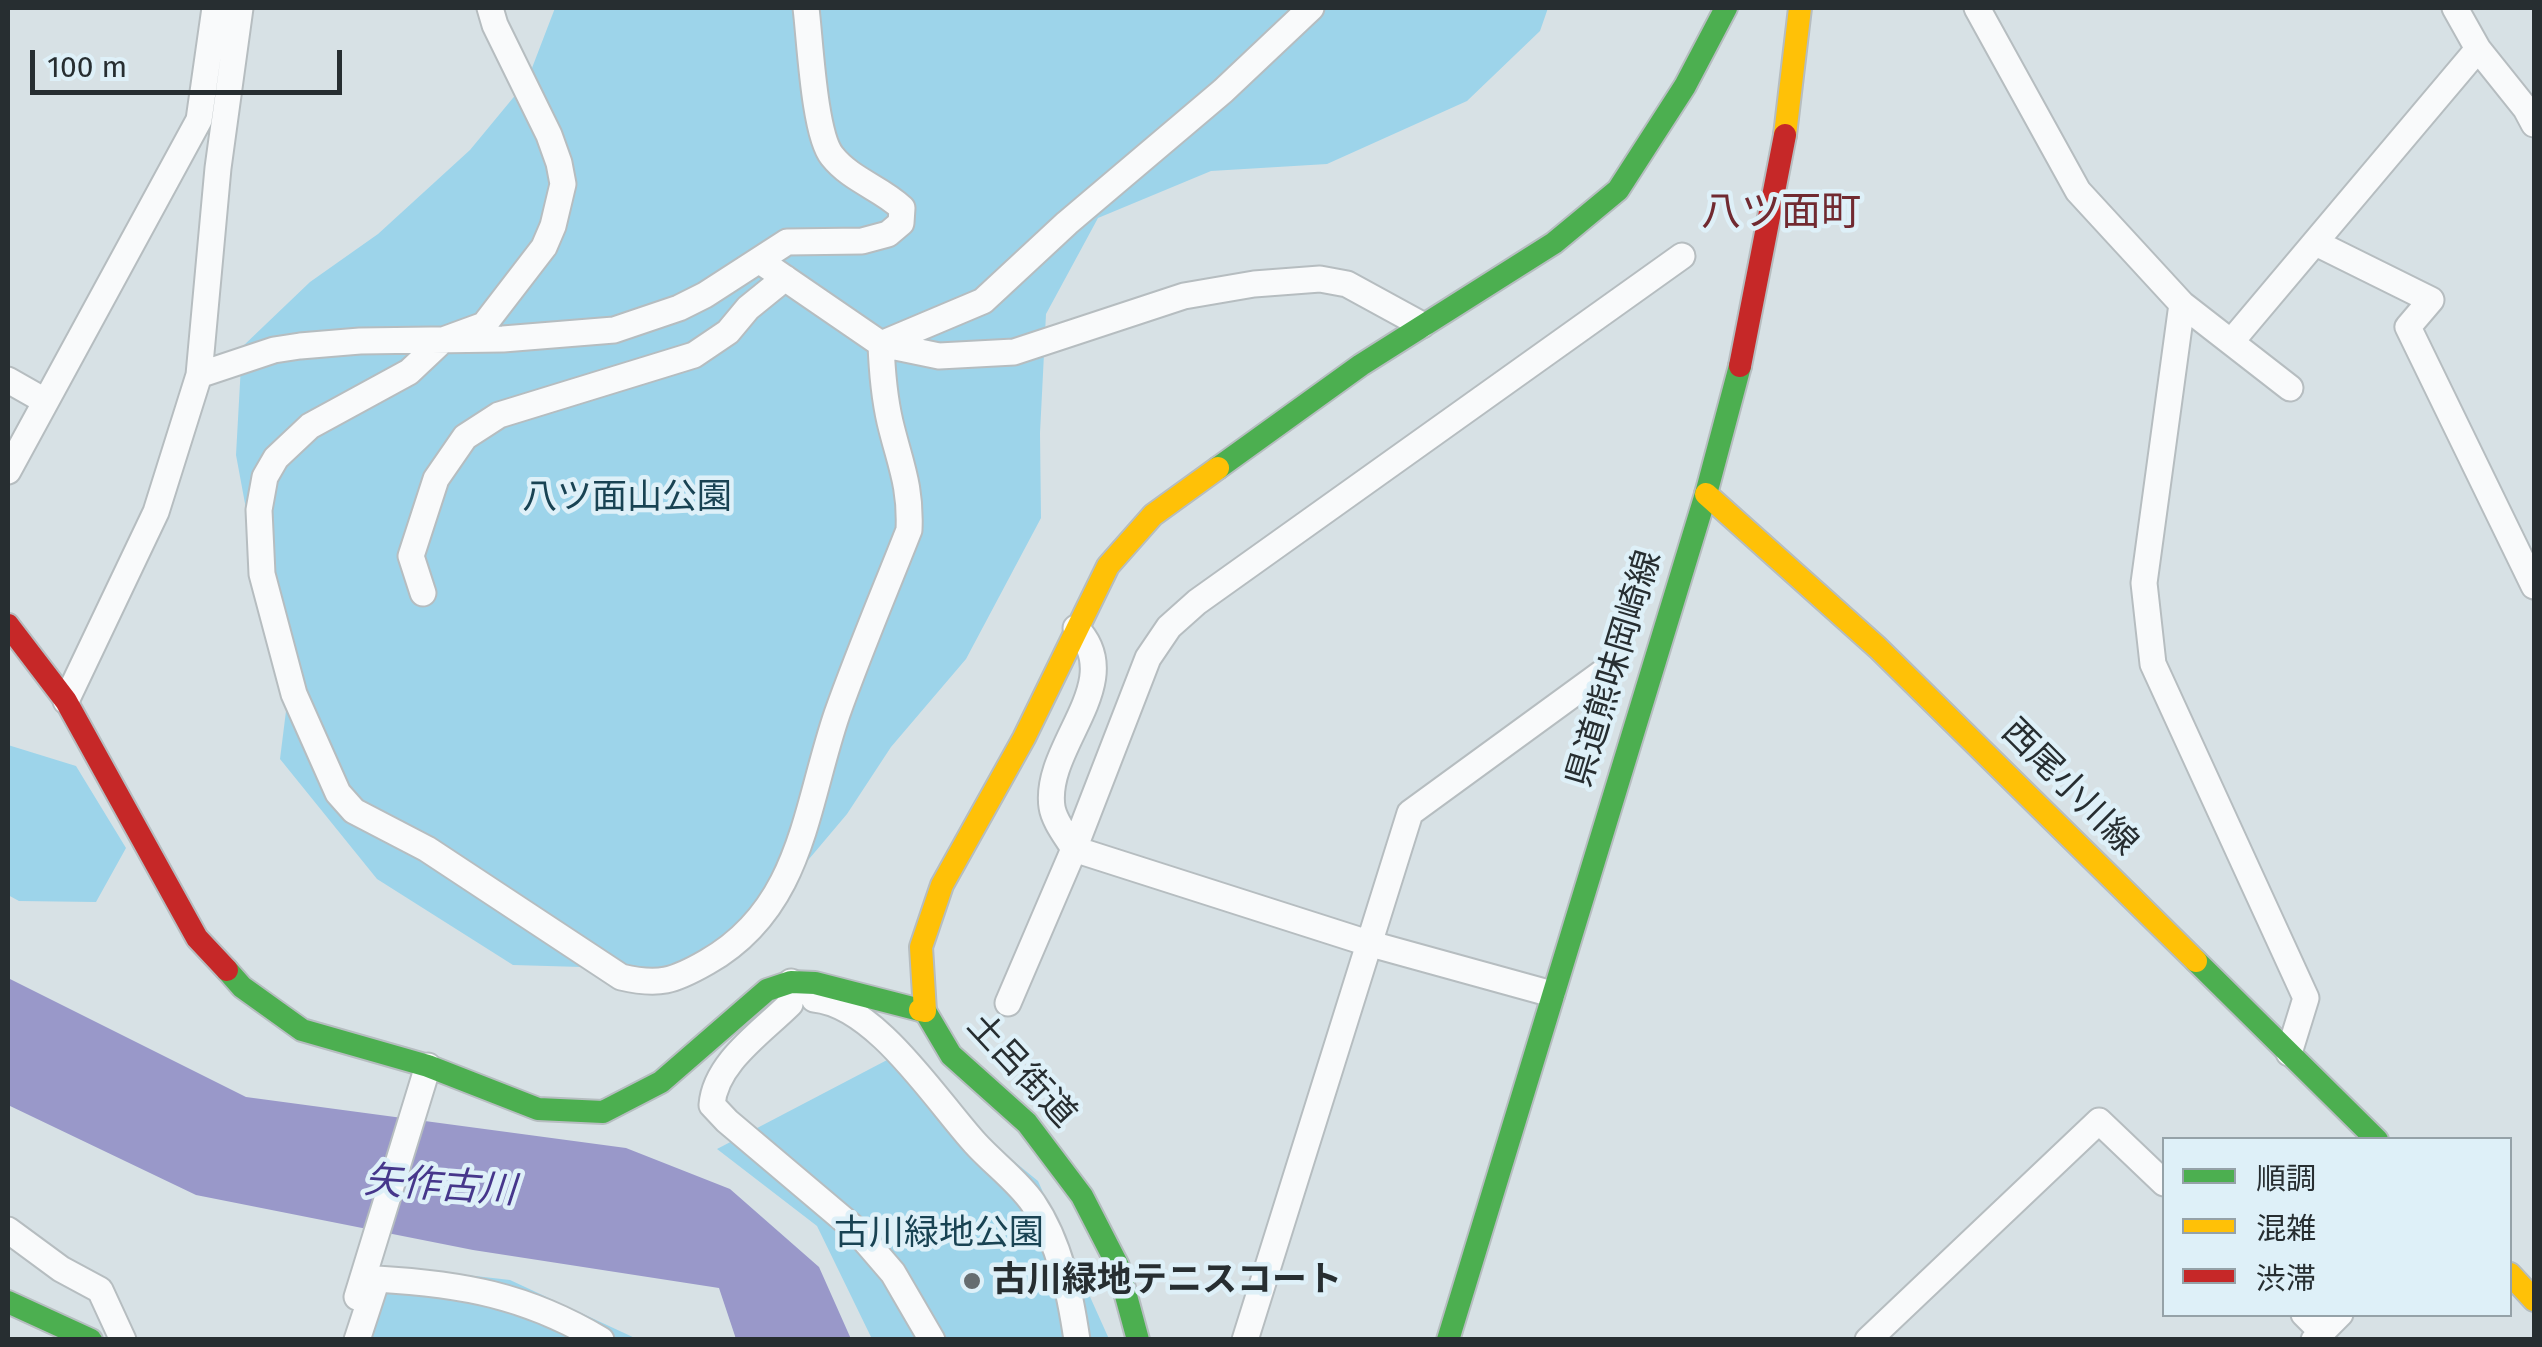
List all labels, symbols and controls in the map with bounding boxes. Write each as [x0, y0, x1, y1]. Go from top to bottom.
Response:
scale bar [35, 30, 348, 92]
text: 100 m [47, 49, 127, 85]
district label: 八ツ面町 [1701, 190, 1861, 238]
park label: 八ツ面山公園 [522, 477, 732, 519]
street label: 県道熊味岡崎線 [1559, 546, 1671, 792]
street label: 西尾小川線 [1992, 711, 2146, 865]
street label: 土呂街道 [958, 1005, 1084, 1137]
legend [2162, 1137, 2512, 1317]
water label: 矢作古川 [363, 1159, 517, 1215]
text: 順調 [2256, 1161, 2316, 1197]
text: 混雑 [2256, 1211, 2316, 1247]
park label: 古川緑地公園 [834, 1213, 1044, 1255]
place label: 古川緑地テニスコート [992, 1260, 1342, 1302]
text: 渋滞 [2256, 1261, 2316, 1297]
marker: 古川緑地テニスコート [961, 1270, 983, 1292]

